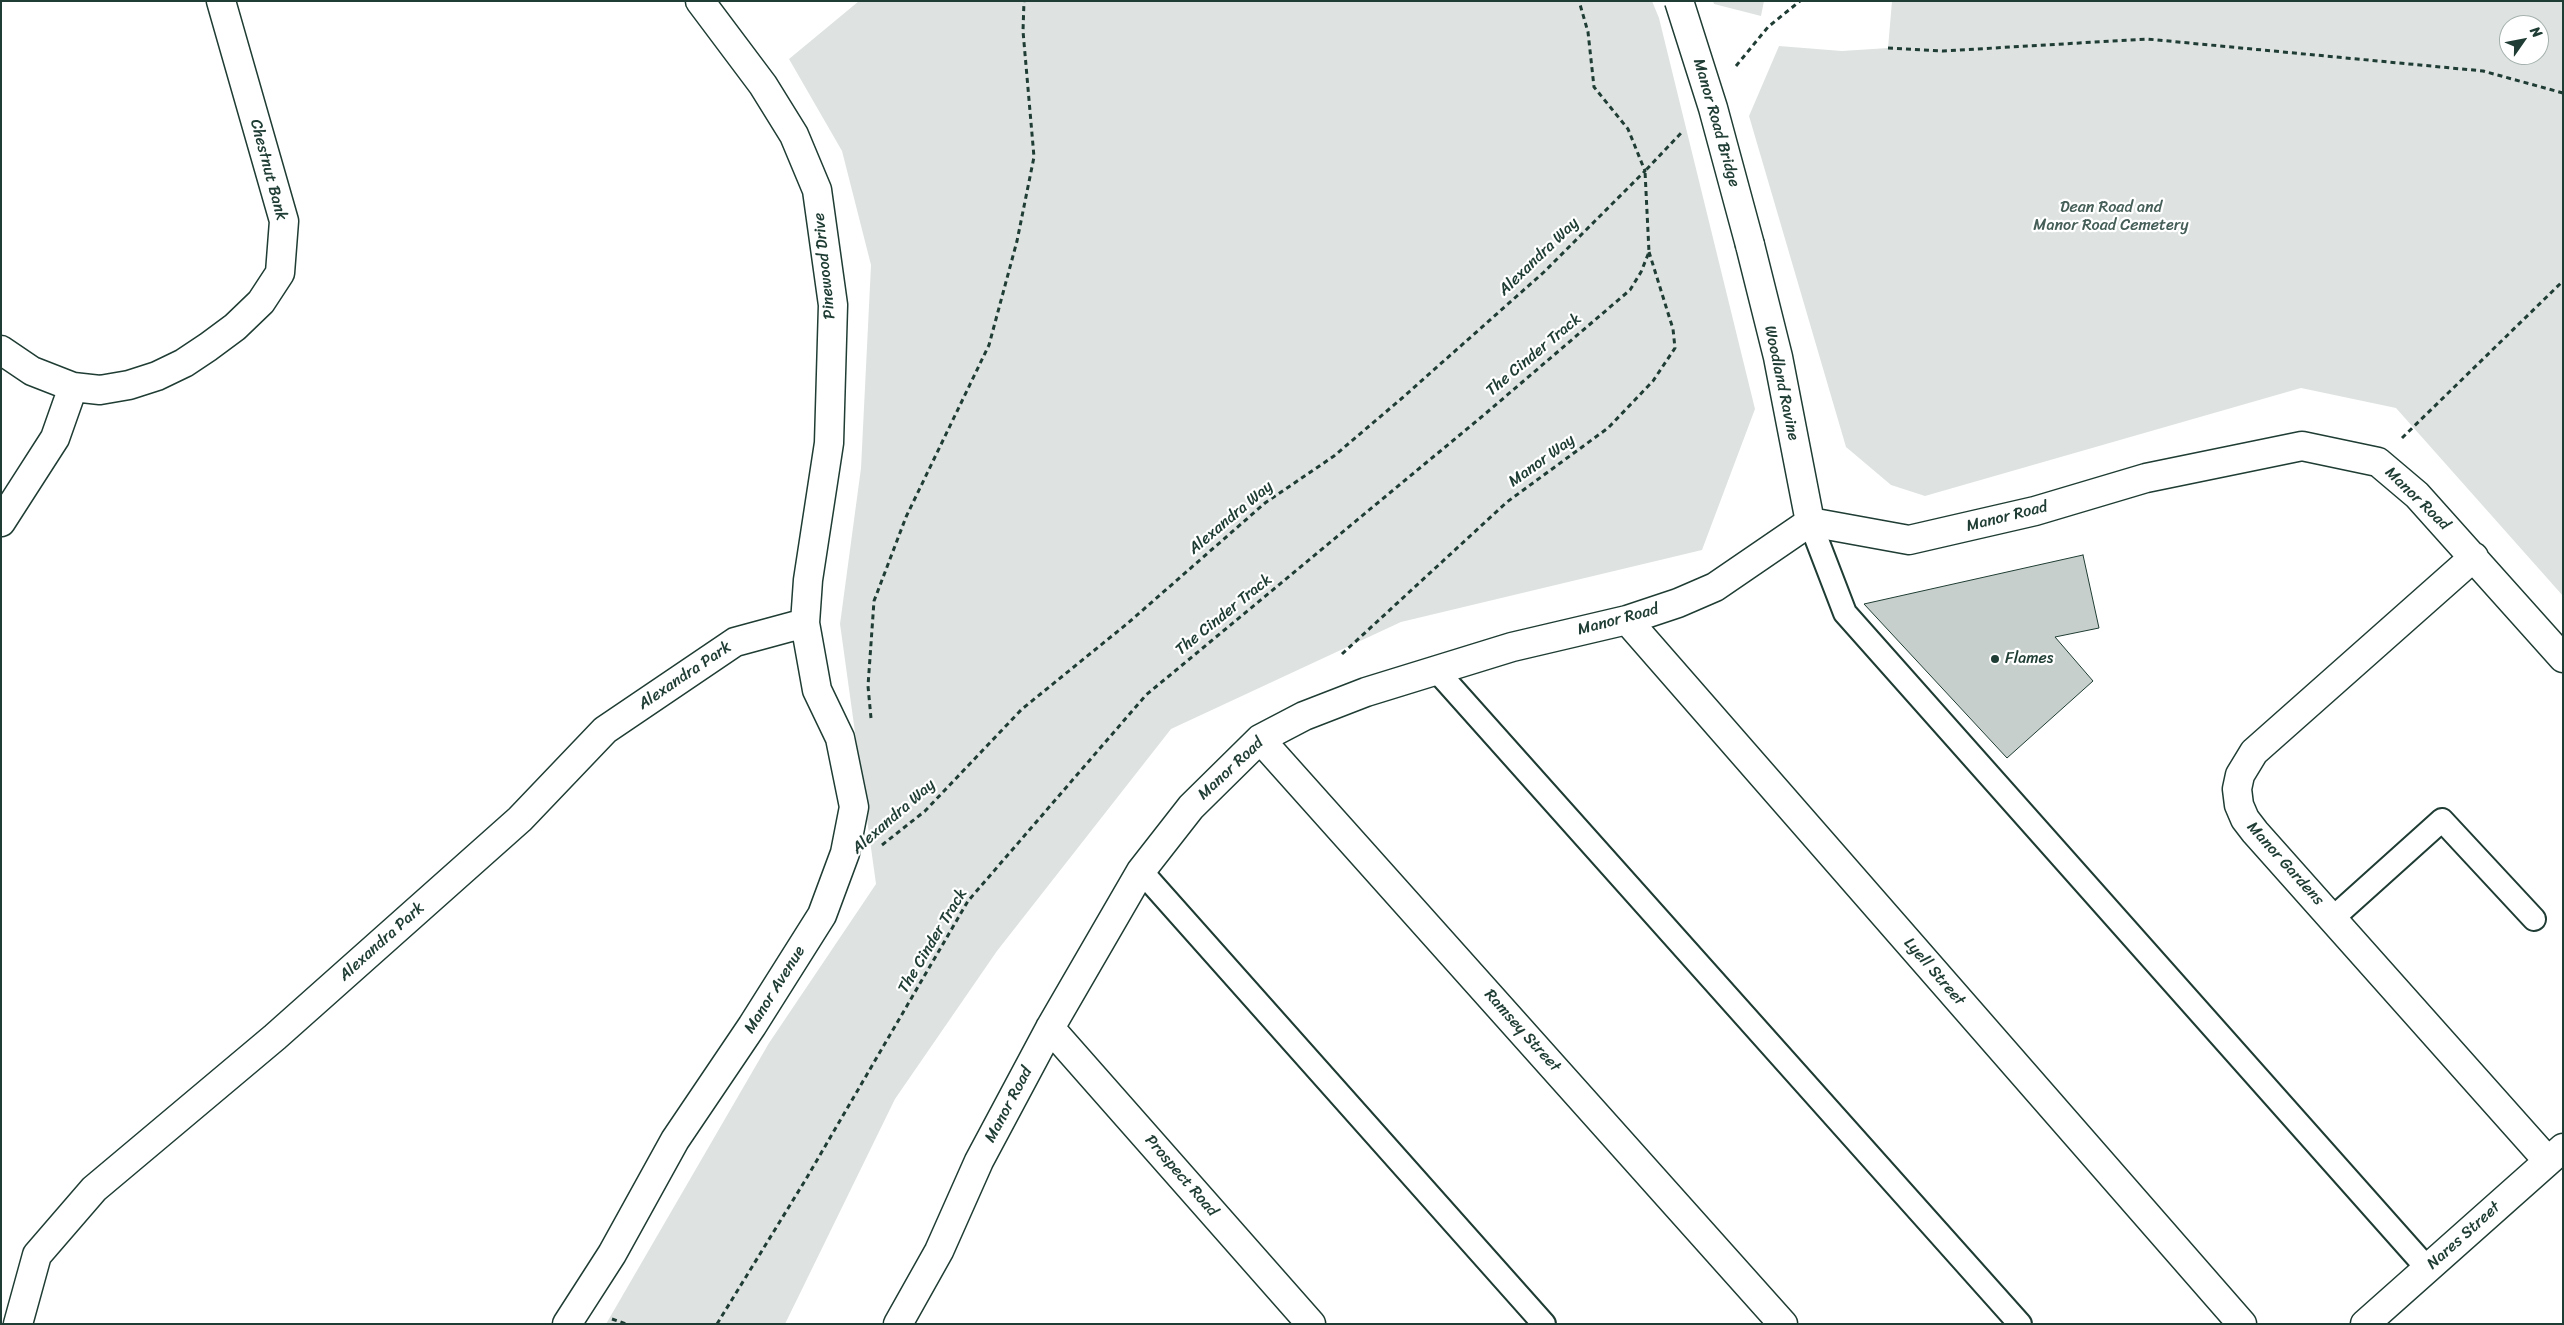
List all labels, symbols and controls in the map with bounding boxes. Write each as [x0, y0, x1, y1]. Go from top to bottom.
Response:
north arrow [2499, 15, 2549, 65]
text: N [2523, 21, 2549, 43]
street label: Manor Road Bridge [1688, 57, 1744, 189]
street label: Chestnut Bank [245, 117, 291, 223]
park label: Dean Road and Manor Road Cemetery [2033, 198, 2189, 236]
street label: Pinewood Drive [810, 212, 840, 320]
street label: Alexandra Way [1495, 214, 1583, 300]
street label: The Cinder Track [1482, 310, 1586, 400]
street label: Woodland Ravine [1759, 324, 1803, 442]
street label: Manor Way [1505, 431, 1579, 491]
street label: Manor Road [2381, 463, 2453, 535]
street label: Alexandra Way [1185, 477, 1277, 559]
street label: Manor Road [1964, 498, 2050, 536]
street label: The Cinder Track [1172, 570, 1276, 660]
street label: Manor Road [1575, 600, 1661, 640]
street label: Alexandra Park [635, 638, 735, 714]
place label: Flames [2005, 649, 2053, 669]
marker: Flames [1989, 653, 2001, 665]
street label: Manor Road [1194, 734, 1268, 804]
street label: Alexandra Way [848, 776, 940, 858]
street label: Manor Gardens [2242, 818, 2328, 910]
street label: The Cinder Track [894, 885, 972, 997]
street label: Alexandra Park [335, 899, 429, 985]
street label: Lyell Street [1899, 934, 1969, 1010]
street label: Manor Avenue [740, 943, 810, 1037]
street label: Ramsey Street [1480, 986, 1564, 1076]
street label: Manor Road [981, 1064, 1037, 1146]
street label: Prospect Road [1140, 1131, 1222, 1221]
street label: Nares Street [2423, 1198, 2505, 1274]

